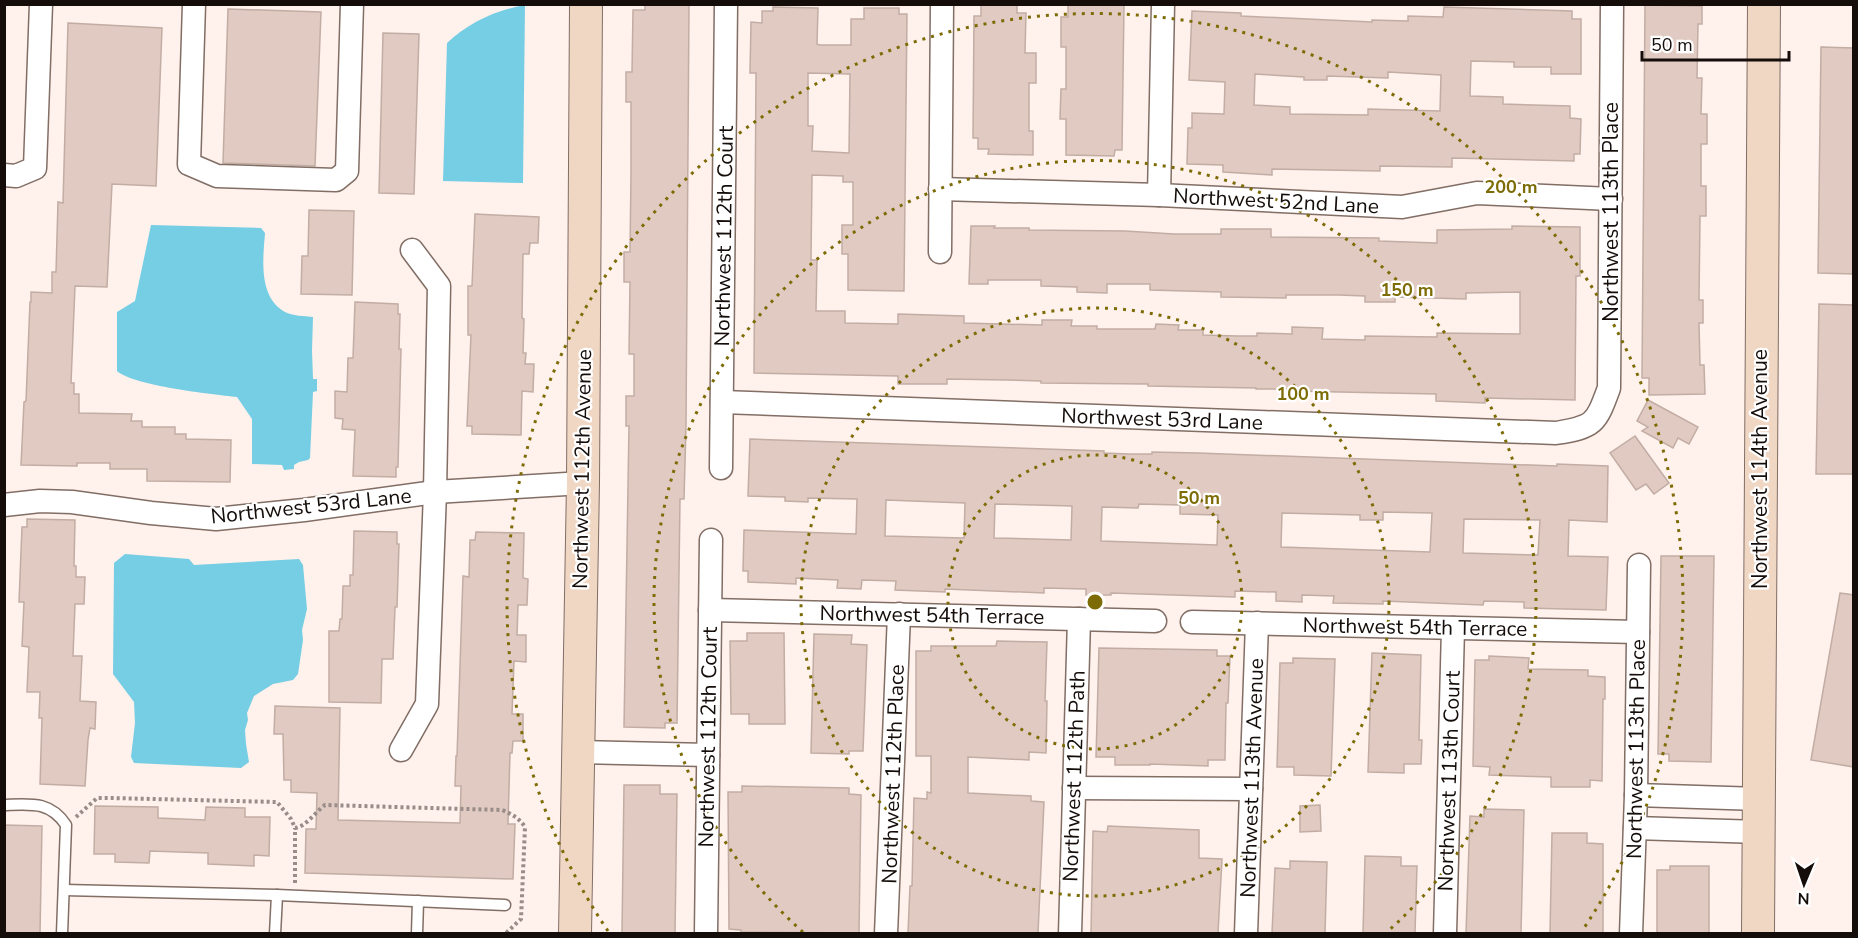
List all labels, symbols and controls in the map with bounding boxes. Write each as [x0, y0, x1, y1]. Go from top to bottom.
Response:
scale bar [1642, 24, 1789, 62]
text: 50 m [1651, 33, 1693, 57]
street label: Northwest 113th Place [1597, 102, 1625, 322]
street label: Northwest 112th Court [708, 125, 740, 347]
text: 200 m [1484, 175, 1538, 199]
street label: Northwest 52nd Lane [1172, 182, 1380, 220]
text: 150 m [1380, 278, 1434, 302]
street label: Northwest 112th Avenue [566, 349, 598, 589]
street label: Northwest 114th Avenue [1746, 349, 1774, 589]
text: 100 m [1276, 382, 1330, 406]
street label: Northwest 53rd Lane [1061, 401, 1263, 437]
street label: Northwest 53rd Lane [209, 482, 413, 530]
text: 50 m [1178, 486, 1220, 510]
centre of rings [1085, 592, 1105, 612]
street label: Northwest 54th Terrace [819, 599, 1045, 631]
street label: Northwest 54th Terrace [1302, 611, 1528, 643]
street label: Northwest 112th Court [692, 626, 724, 848]
street label: Northwest 113th Place [1620, 639, 1652, 859]
street label: Northwest 113th Avenue [1234, 658, 1270, 898]
street label: Northwest 112th Place [875, 664, 911, 884]
street label: Northwest 112th Path [1056, 670, 1092, 882]
street label: Northwest 113th Court [1431, 670, 1467, 892]
north arrow [1774, 854, 1834, 914]
text: N [1797, 887, 1810, 909]

